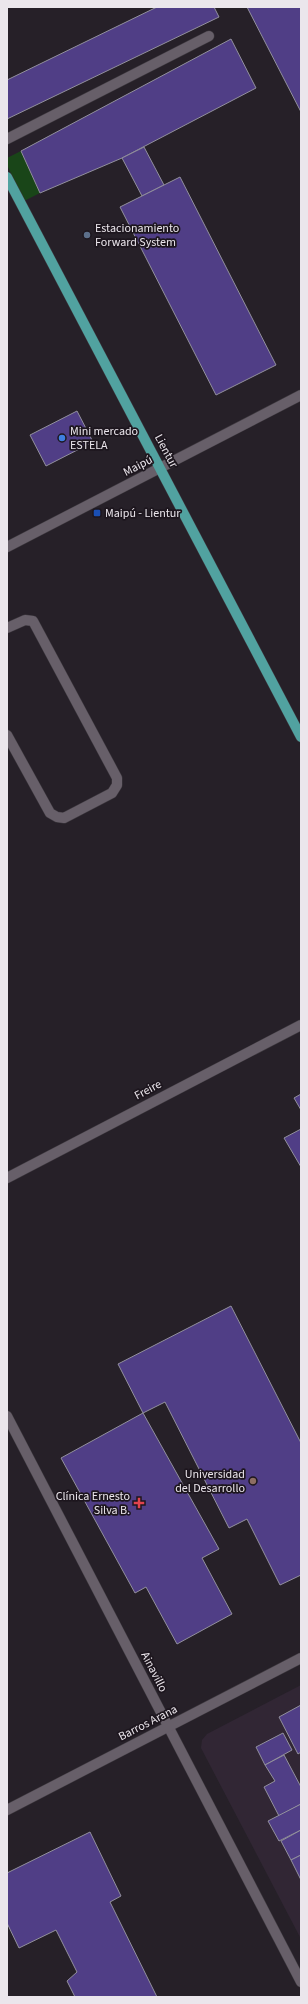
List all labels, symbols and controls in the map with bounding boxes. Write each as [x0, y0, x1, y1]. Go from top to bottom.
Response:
place label: Estacionamiento Forward System [95, 220, 179, 251]
marker: Estacionamiento Forward System [82, 230, 92, 240]
place label: Mini mercado ESTELA [70, 423, 138, 454]
street label: Lientur [150, 431, 182, 472]
marker: Mini mercado ESTELA [57, 433, 67, 443]
street label: Maipú [120, 451, 156, 481]
place label: Maipú - Lientur [105, 505, 181, 522]
marker: Maipú - Lientur [92, 508, 102, 518]
street label: Freire [131, 1076, 165, 1104]
place label: Universidad del Desarrollo [175, 1466, 245, 1497]
marker: Universidad del Desarrollo [248, 1476, 258, 1486]
place label: Clínica Ernesto Silva B. [56, 1488, 130, 1519]
marker: Clínica Ernesto Silva B. [133, 1497, 145, 1509]
street label: Ainavillo [137, 1649, 171, 1695]
street label: Barros Arana [116, 1701, 180, 1745]

